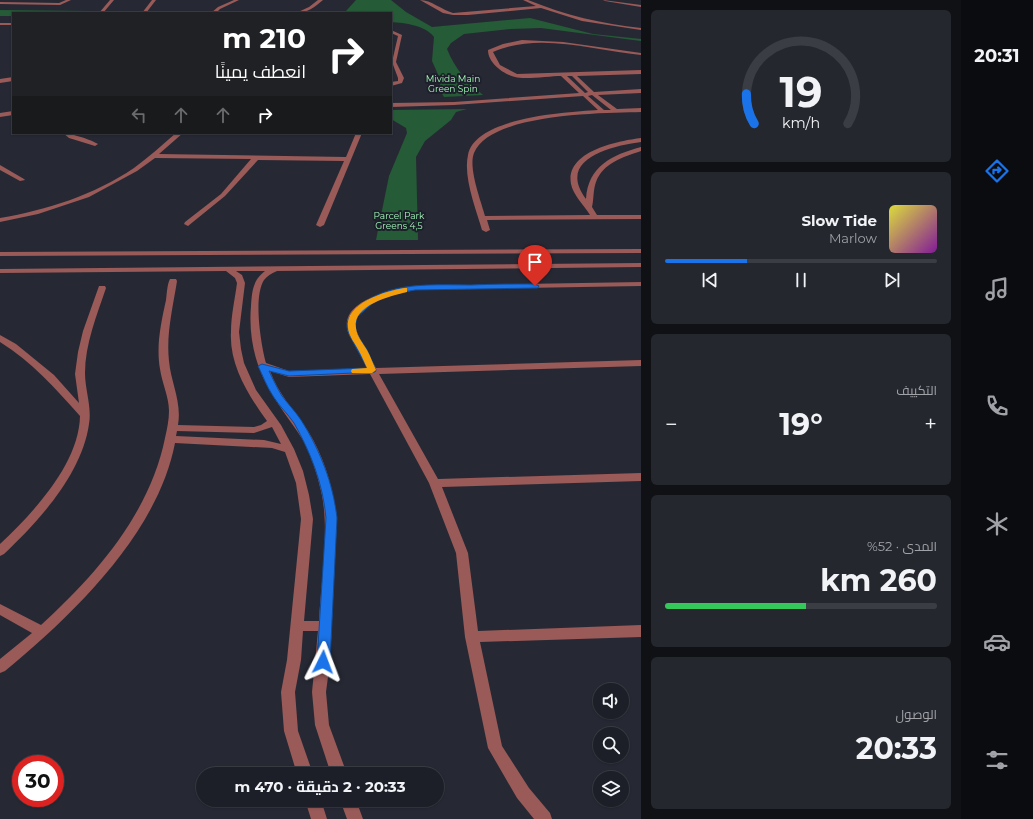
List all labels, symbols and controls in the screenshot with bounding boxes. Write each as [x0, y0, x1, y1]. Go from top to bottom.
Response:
text: 210 m [222, 21, 306, 55]
icon: right [320, 28, 372, 80]
text: 20:31 [974, 45, 1020, 67]
text: انعطف يمينًا [215, 61, 306, 83]
text: 19 [780, 67, 822, 117]
park label: Mivida Main Green Spin [426, 73, 480, 94]
icon: left [128, 104, 150, 126]
icon: ahead [170, 104, 192, 126]
icon: ahead [212, 104, 234, 126]
icon: right [254, 104, 276, 126]
text: km/h [782, 113, 820, 131]
icon: directions [983, 157, 1011, 185]
park label: Parcel Park Greens 4,5 [374, 210, 425, 231]
text: Slow Tide [801, 211, 877, 230]
text: Marlow [829, 230, 877, 246]
pin [518, 245, 552, 286]
icon: arrive [524, 251, 546, 273]
icon: previous [699, 269, 721, 291]
icon: pause [790, 269, 812, 291]
icon: next [881, 269, 903, 291]
icon: music [983, 275, 1011, 303]
text: التكييف [896, 382, 937, 398]
icon: phone [983, 392, 1011, 420]
text: 19° [779, 406, 823, 443]
text: − [665, 411, 678, 438]
text: + [924, 411, 937, 438]
icon: climate [983, 510, 1011, 538]
text: المدى · 52% [867, 538, 937, 554]
text: 260 km [820, 562, 937, 599]
icon: car [983, 628, 1011, 656]
position arrow [302, 641, 344, 683]
map controls [593, 683, 629, 807]
button: sound [593, 683, 629, 719]
text: الوصول [896, 706, 937, 722]
button: search [593, 727, 629, 763]
text: 20:33 [856, 730, 937, 767]
icon: filters [983, 746, 1011, 774]
speed limit sign: 30 [12, 755, 64, 807]
button: layers [593, 771, 629, 807]
text: 20:33 · 2 دقيقة · 470 m [234, 777, 406, 796]

